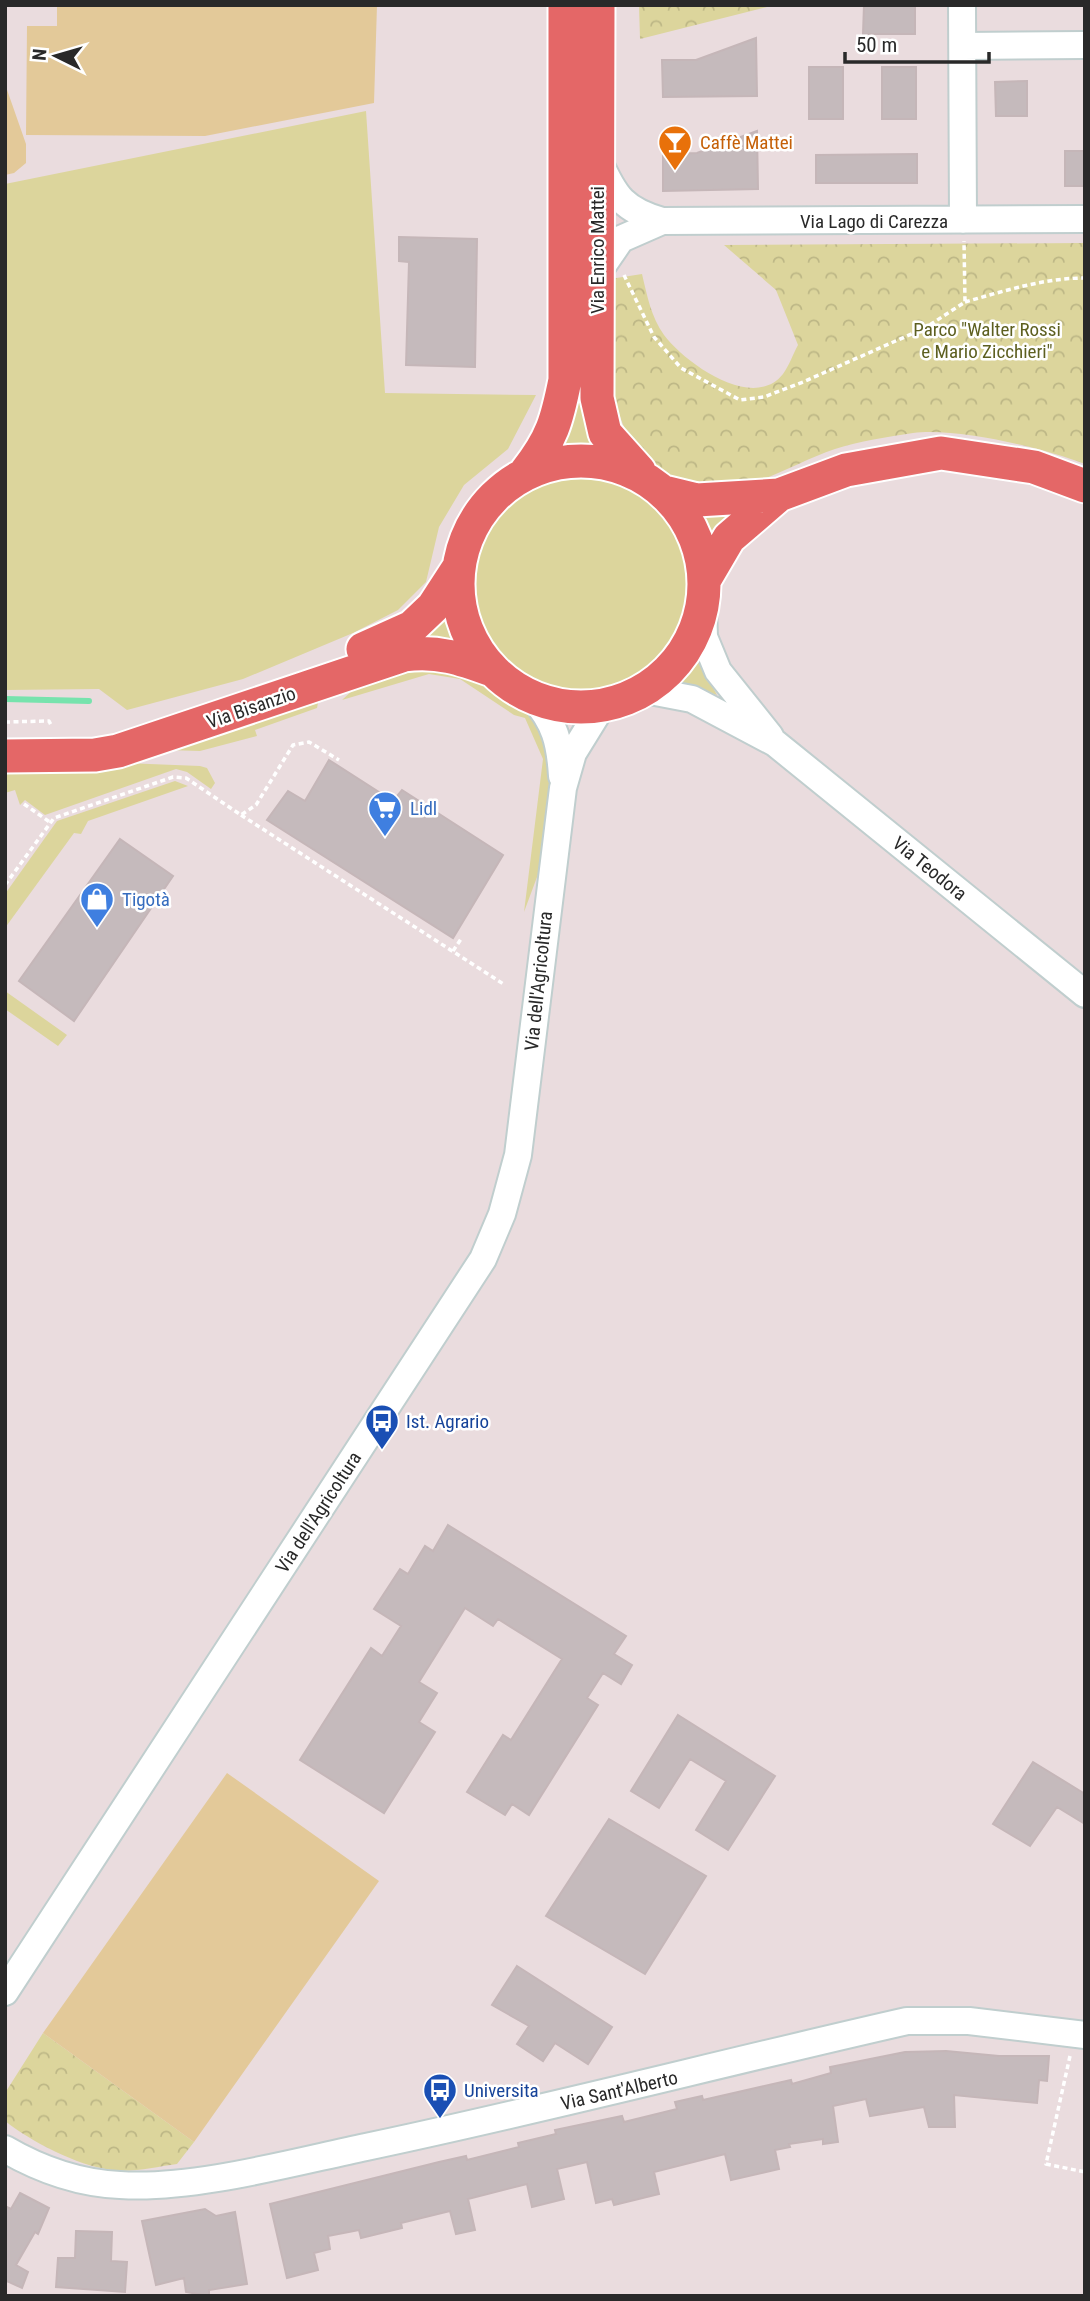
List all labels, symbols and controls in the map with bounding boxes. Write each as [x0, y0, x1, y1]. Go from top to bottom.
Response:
north arrow [21, 21, 91, 91]
scale bar [845, 21, 988, 65]
text: 50 m [856, 33, 897, 57]
text: N [28, 48, 52, 61]
bar icon: Caffè Mattei [656, 123, 694, 172]
place label: Caffè Mattei [700, 131, 793, 154]
street label: Via Enrico Mattei [586, 186, 609, 314]
street label: Via Lago di Carezza [800, 210, 948, 233]
park label: Parco "Walter Rossi e Mario Zicchieri" [913, 318, 1061, 363]
street label: Via Bisanzio [204, 682, 299, 733]
supermarket icon: Lidl [366, 789, 404, 838]
place label: Lidl [410, 797, 437, 820]
street label: Via Teodora [888, 831, 972, 905]
shop icon: Tigotà [78, 880, 116, 929]
place label: Tigotà [122, 888, 170, 911]
street label: Via dell'Agricoltura [520, 910, 557, 1052]
bus stop icon: Ist. Agrario [363, 1402, 401, 1451]
place label: Ist. Agrario [406, 1410, 489, 1433]
street label: Via dell'Agricoltura [271, 1447, 366, 1577]
street label: Via Sant'Alberto [558, 2066, 680, 2115]
bus stop icon: Universita [421, 2071, 459, 2120]
place label: Universita [464, 2079, 539, 2102]

